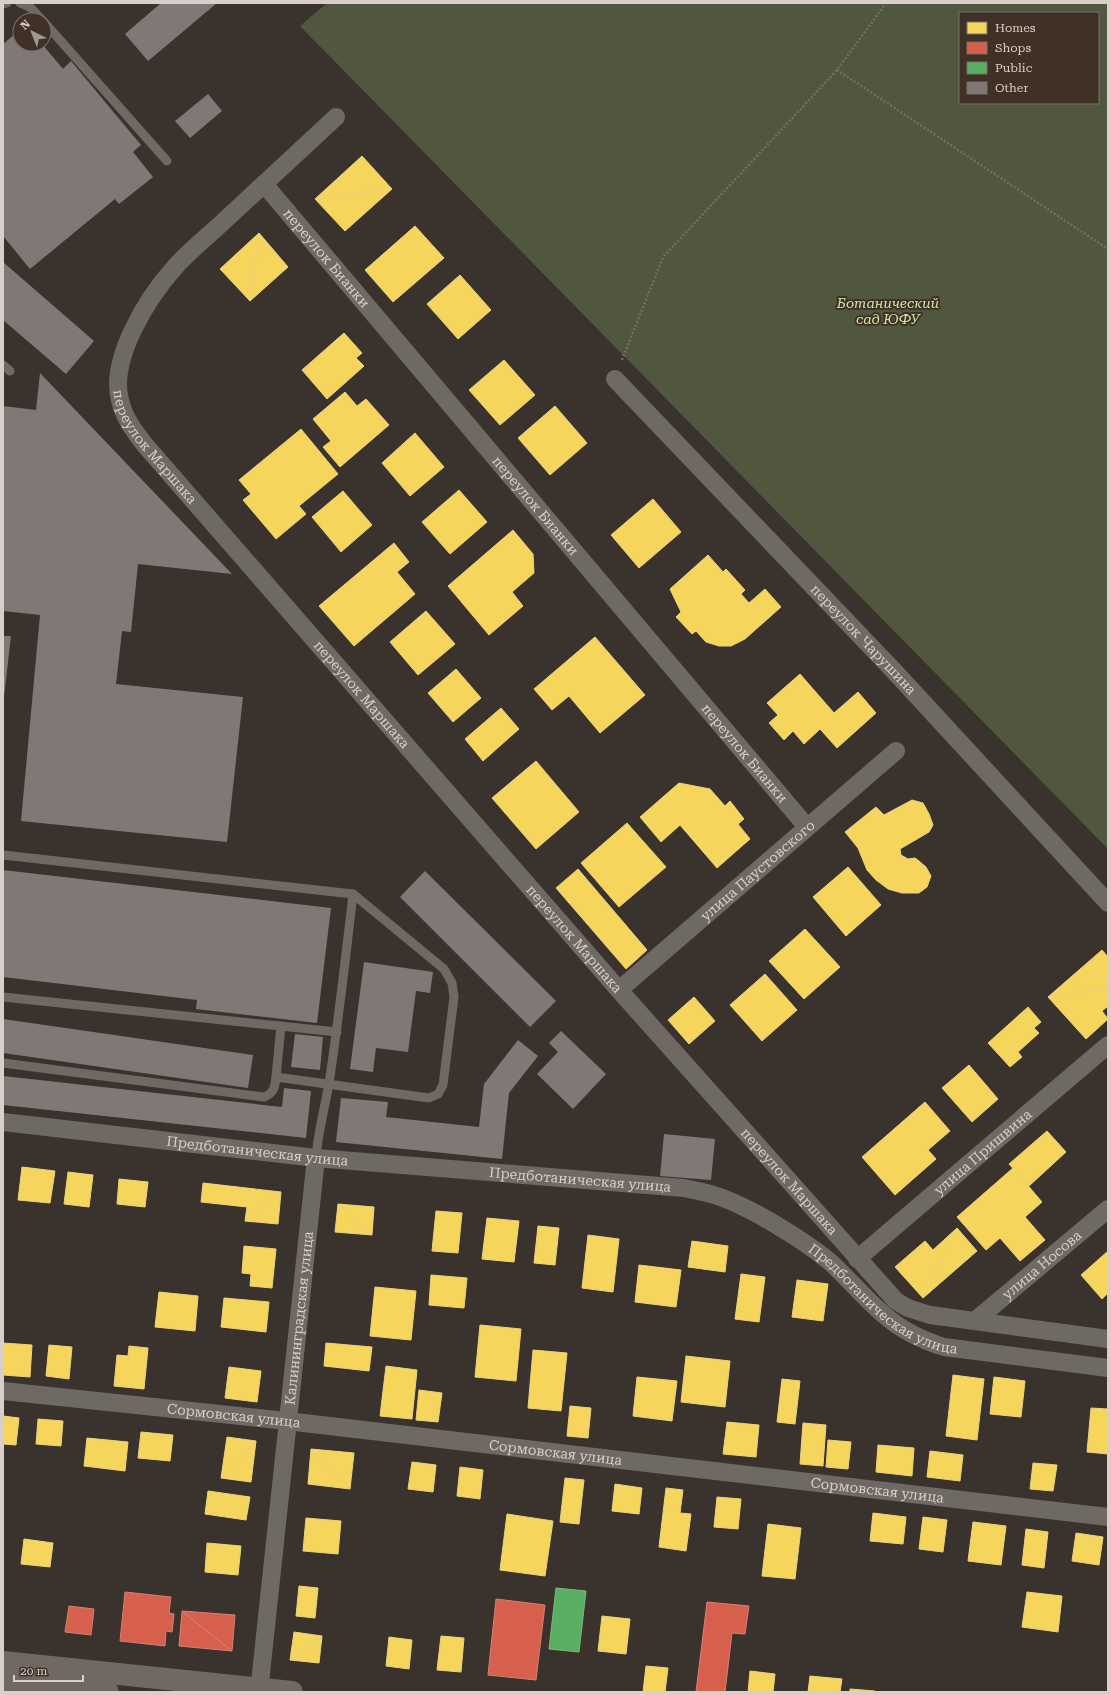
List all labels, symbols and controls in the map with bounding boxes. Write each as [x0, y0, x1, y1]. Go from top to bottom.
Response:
north arrow [12, 12, 52, 52]
legend [959, 12, 1099, 104]
text: N [18, 17, 33, 33]
text: Homes [995, 21, 1036, 35]
text: Shops [995, 41, 1031, 55]
text: Public [995, 61, 1033, 75]
text: Other [995, 81, 1028, 95]
street label: переулок Бианки [280, 205, 373, 311]
park label: Ботанический сад ЮФУ [836, 295, 940, 327]
street label: переулок Маршака [110, 389, 201, 507]
street label: переулок Бианки [489, 453, 582, 558]
street label: переулок Чарушина [808, 581, 920, 698]
street label: переулок Маршака [311, 637, 413, 752]
street label: переулок Бианки [698, 700, 791, 806]
street label: улица Паустовского [697, 817, 818, 924]
street label: переулок Маршака [523, 882, 626, 996]
street label: улица Пришвина [930, 1106, 1035, 1198]
street label: переулок Маршака [738, 1125, 841, 1238]
street label: Предботаническая улица [166, 1133, 349, 1169]
street label: Предботаническая улица [488, 1164, 672, 1195]
street label: улица Носова [999, 1227, 1085, 1302]
street label: Калининградская улица [282, 1230, 316, 1406]
street label: Предботаническая улица [806, 1240, 959, 1357]
street label: Сормовская улица [166, 1400, 302, 1431]
street label: Сормовская улица [488, 1437, 623, 1468]
street label: Сормовская улица [810, 1474, 945, 1506]
scale bar [14, 1657, 83, 1683]
text: 20 m [20, 1664, 47, 1678]

